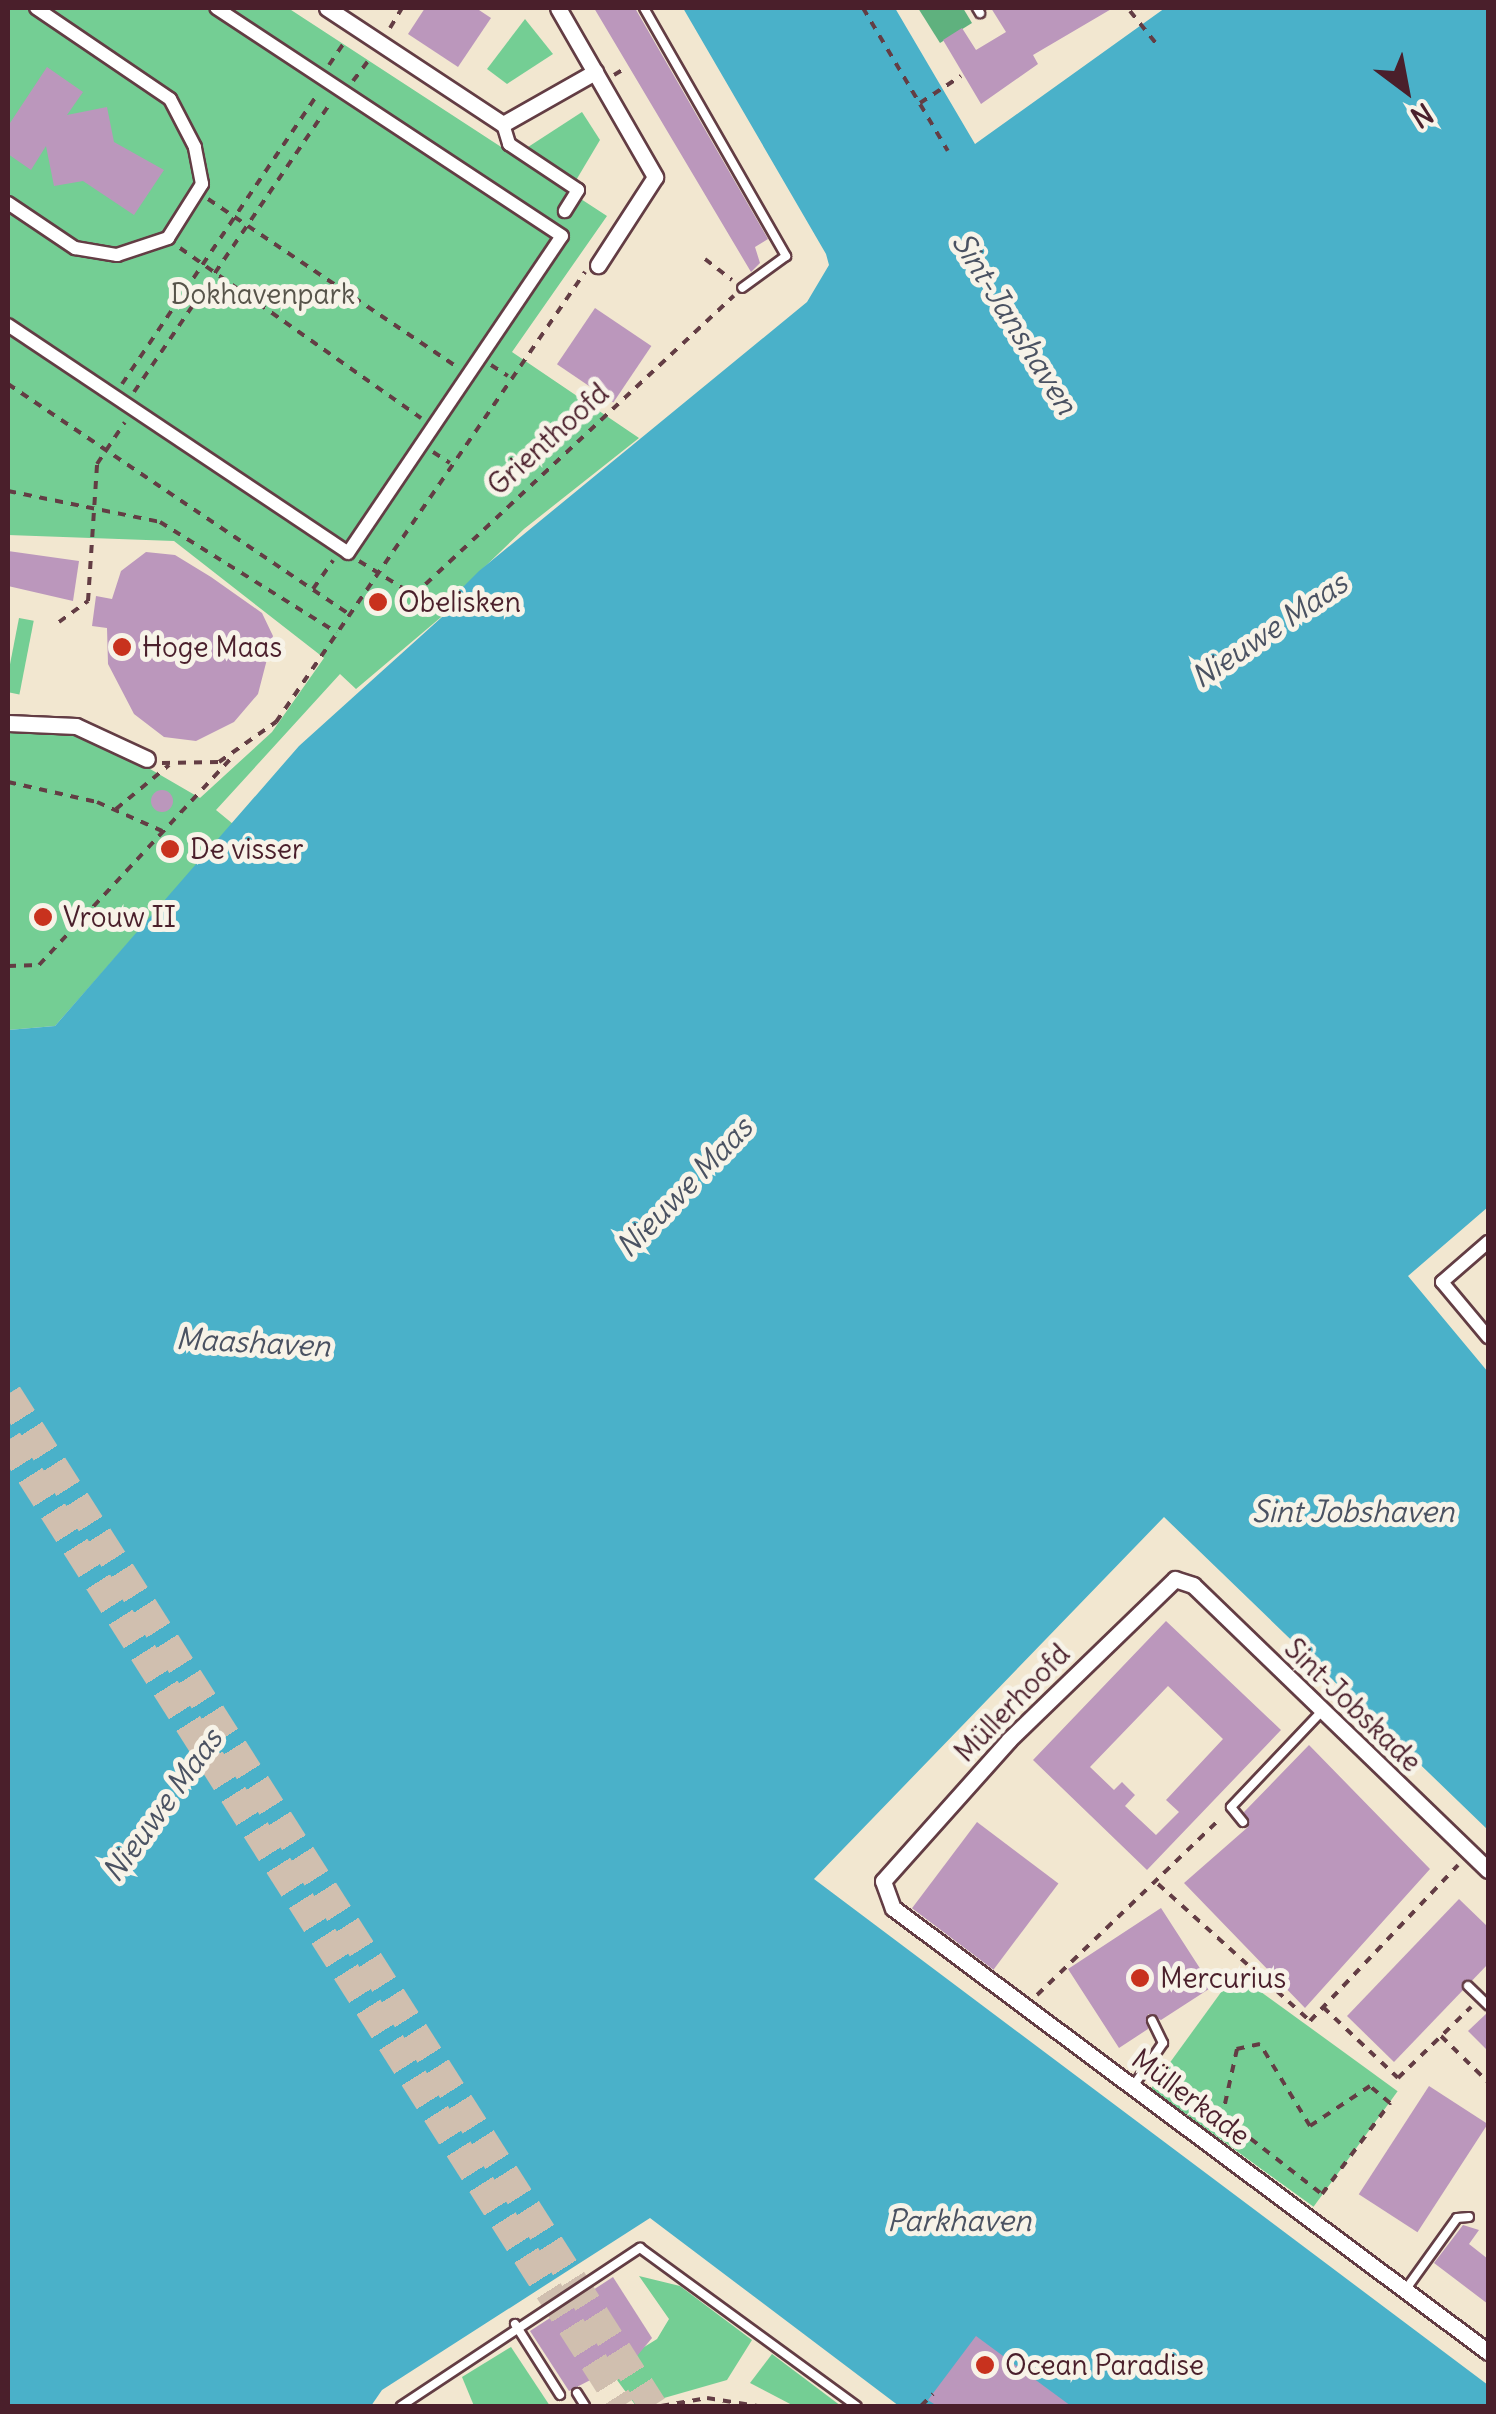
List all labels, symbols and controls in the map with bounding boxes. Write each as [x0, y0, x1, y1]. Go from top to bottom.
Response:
north arrow [1356, 40, 1456, 140]
text: N [1404, 95, 1440, 136]
water label: Sint-Janshaven [945, 226, 1085, 420]
park label: Dokhavenpark [171, 277, 355, 311]
street label: Grienthoofd [481, 376, 615, 502]
water label: Nieuwe Maas [1184, 565, 1354, 695]
place label: Obelisken [398, 585, 521, 619]
marker: Obelisken [367, 591, 389, 613]
place label: Hoge Maas [142, 630, 282, 664]
marker: Hoge Maas [111, 636, 133, 658]
place label: De visser [190, 832, 303, 866]
marker: De visser [159, 838, 181, 860]
place label: Vrouw II [63, 900, 176, 934]
marker: Vrouw II [32, 906, 54, 928]
water label: Nieuwe Maas [609, 1110, 759, 1264]
water label: Maashaven [175, 1320, 331, 1364]
water label: Sint Jobshaven [1252, 1493, 1454, 1529]
street label: Sint-Jobskade [1278, 1631, 1428, 1779]
street label: Müllerhoofd [948, 1637, 1076, 1769]
water label: Nieuwe Maas [95, 1722, 229, 1888]
place label: Mercurius [1160, 1961, 1286, 1995]
marker: Mercurius [1129, 1967, 1151, 1989]
street label: Müllerkade [1125, 2042, 1257, 2152]
water label: Parkhaven [887, 2202, 1031, 2238]
place label: Ocean Paradise [1005, 2348, 1204, 2382]
marker: Ocean Paradise [974, 2354, 996, 2376]

